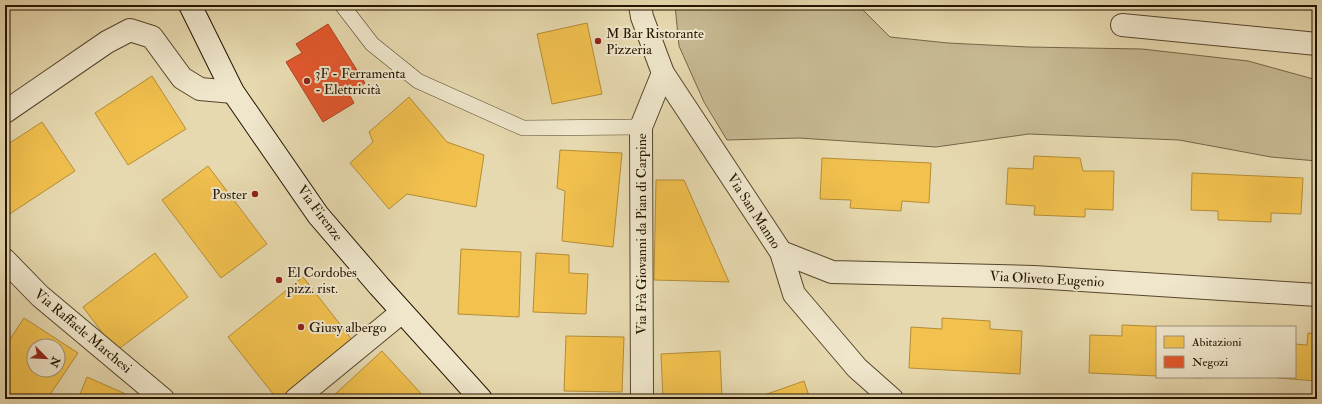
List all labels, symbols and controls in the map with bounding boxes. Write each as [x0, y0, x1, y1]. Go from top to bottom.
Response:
place label: M Bar Ristorante Pizzeria [606, 25, 704, 58]
marker: M Bar Ristorante Pizzeria [593, 36, 603, 46]
place label: 3F - Ferramenta - Elettricità [315, 65, 406, 98]
marker: 3F - Ferramenta - Elettricità [302, 76, 312, 86]
street label: Via Frà Giovanni da Pian di Carpine [633, 133, 651, 335]
street label: Via San Manno [723, 170, 785, 252]
street label: Via Firenze [293, 182, 347, 244]
place label: Poster [212, 186, 248, 203]
marker: Poster [250, 189, 260, 199]
place label: El Cordobes pizz. rist. [286, 264, 357, 298]
street label: Via Oliveto Eugenio [989, 268, 1105, 290]
marker: El Cordobes pizz. rist. [274, 275, 284, 285]
street label: Via Raffaele Marchesi [31, 285, 135, 377]
place label: Giusy albergo [309, 319, 387, 337]
marker: Giusy albergo [296, 322, 306, 332]
legend [1156, 326, 1296, 378]
text: Abitazioni [1191, 335, 1242, 350]
north arrow [26, 338, 66, 378]
text: N [46, 354, 63, 370]
text: Negozi [1192, 355, 1228, 370]

